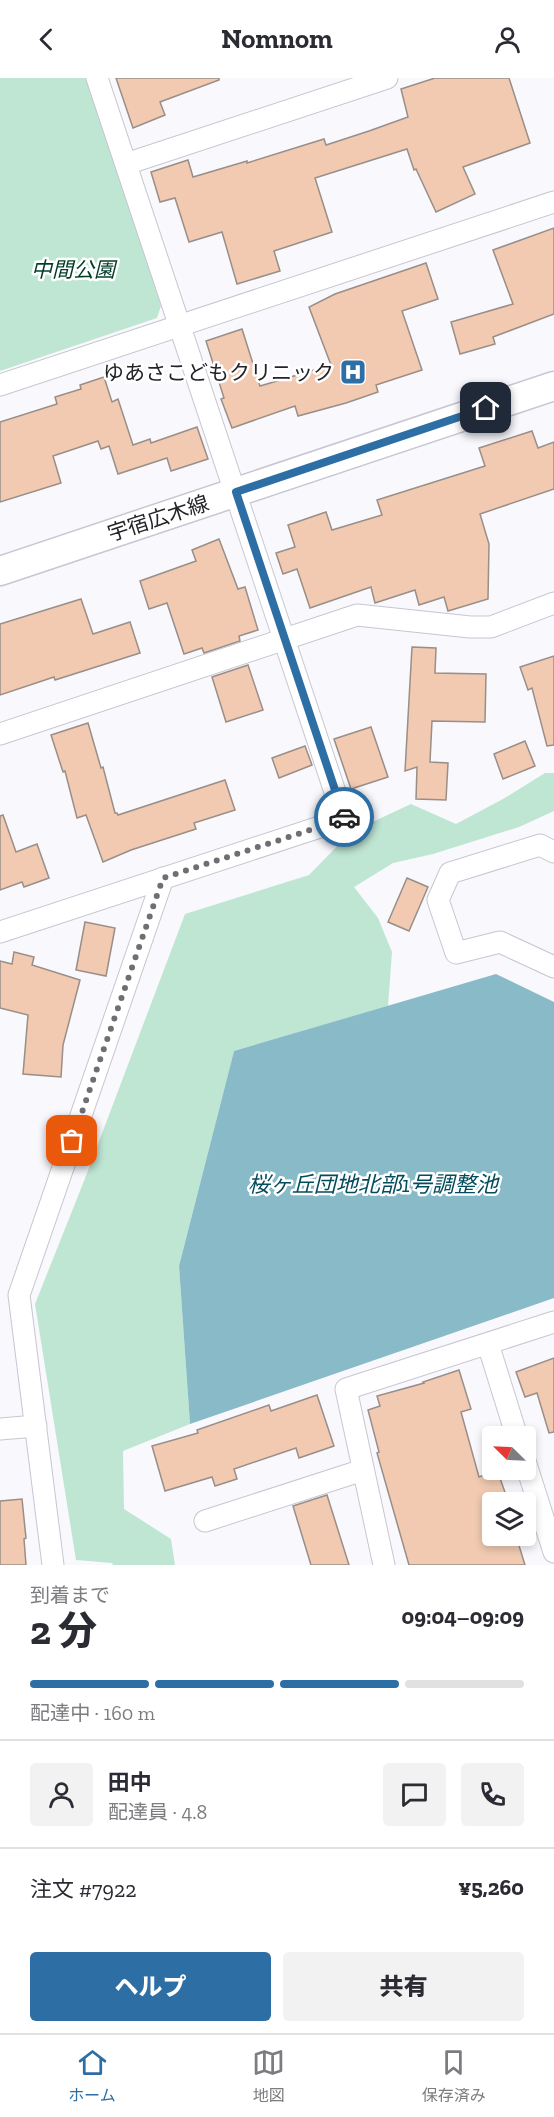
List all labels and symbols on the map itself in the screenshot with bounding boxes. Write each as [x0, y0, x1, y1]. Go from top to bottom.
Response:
park label: 中間公園 [31, 257, 118, 282]
hospital icon: ゆあさこどもクリニック [338, 357, 368, 387]
place label: ゆあさこどもクリニック [103, 360, 334, 385]
pin [460, 382, 511, 433]
street label: 宇宿広木線 [104, 490, 212, 546]
courier [314, 787, 374, 847]
pin [46, 1115, 97, 1166]
water label: 桜ヶ丘団地北部1号調整池 [248, 1171, 500, 1198]
north arrow [482, 1426, 536, 1480]

